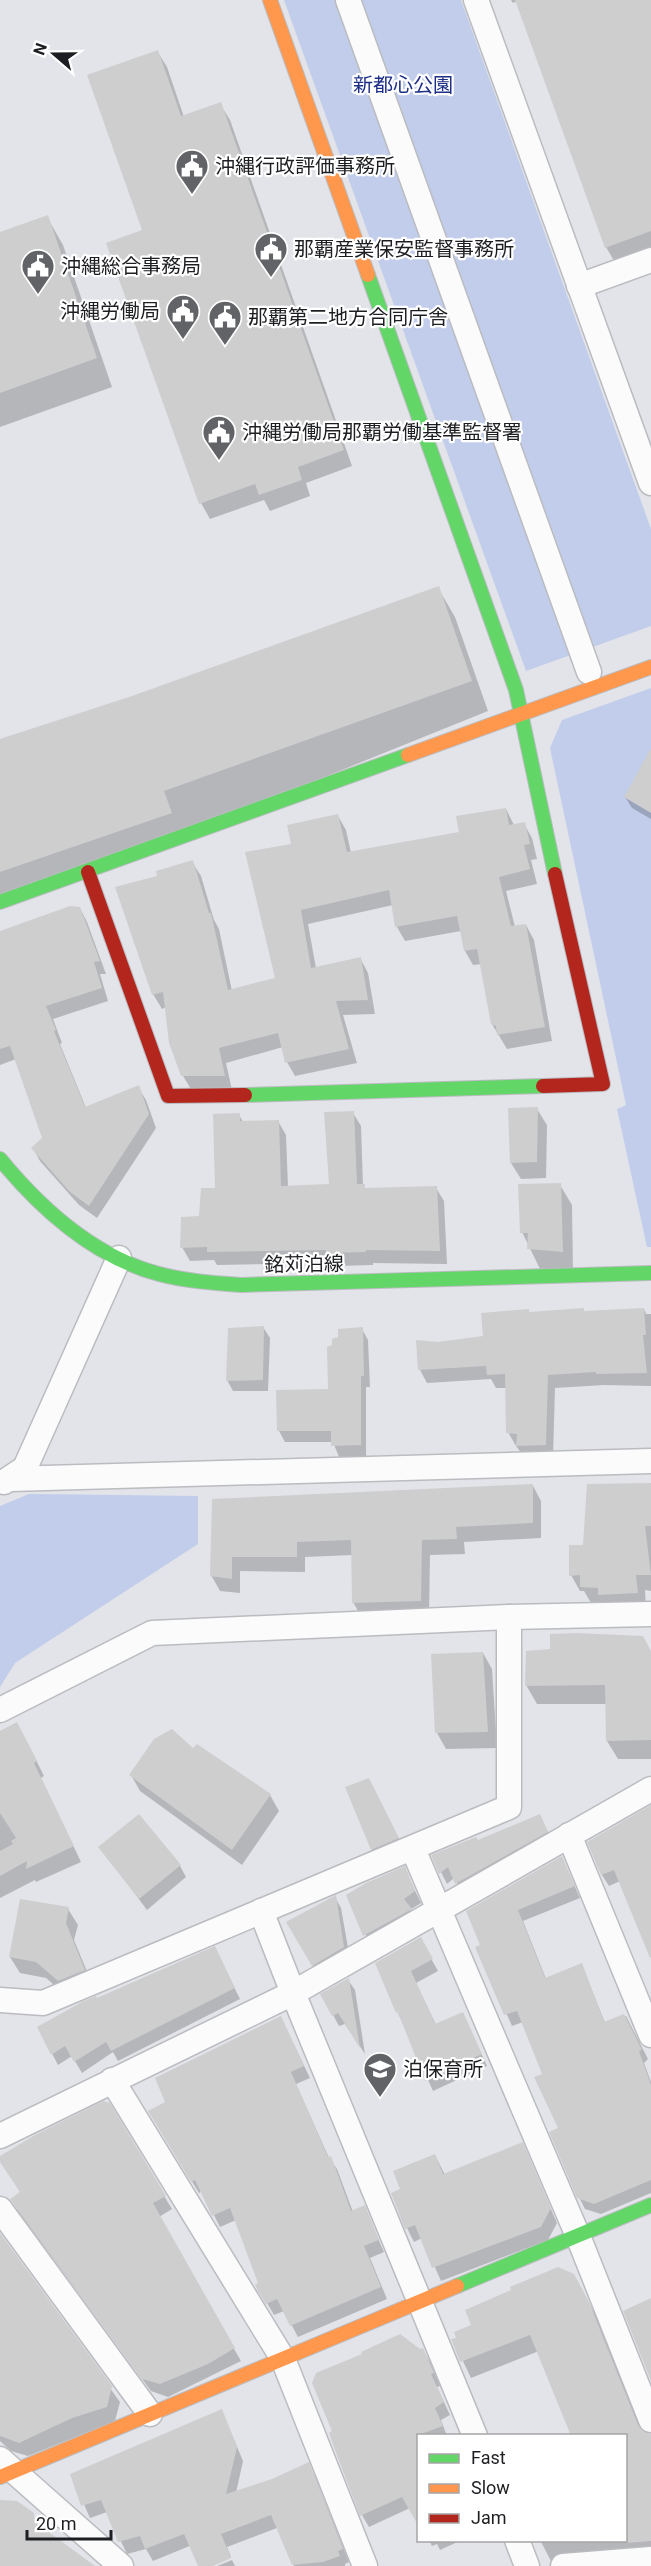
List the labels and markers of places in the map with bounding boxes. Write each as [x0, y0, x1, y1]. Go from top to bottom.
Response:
public building icon: 沖縄行政評価事務所 [174, 148, 210, 195]
place label: 沖縄行政評価事務所 [215, 154, 395, 178]
public building icon: 那覇産業保安監督事務所 [253, 231, 289, 278]
place label: 那覇産業保安監督事務所 [294, 237, 514, 261]
public building icon: 沖縄総合事務局 [20, 248, 56, 295]
place label: 沖縄総合事務局 [61, 254, 201, 278]
public building icon: 沖縄労働局 [165, 293, 201, 340]
place label: 沖縄労働局 [60, 299, 160, 323]
public building icon: 那覇第二地方合同庁舎 [207, 299, 243, 346]
place label: 那覇第二地方合同庁舎 [248, 305, 448, 329]
public building icon: 沖縄労働局那覇労働基準監督署 [201, 414, 237, 461]
place label: 沖縄労働局那覇労働基準監督署 [242, 420, 522, 444]
school or university icon: 泊保育所 [362, 2051, 398, 2098]
place label: 泊保育所 [403, 2057, 483, 2081]

